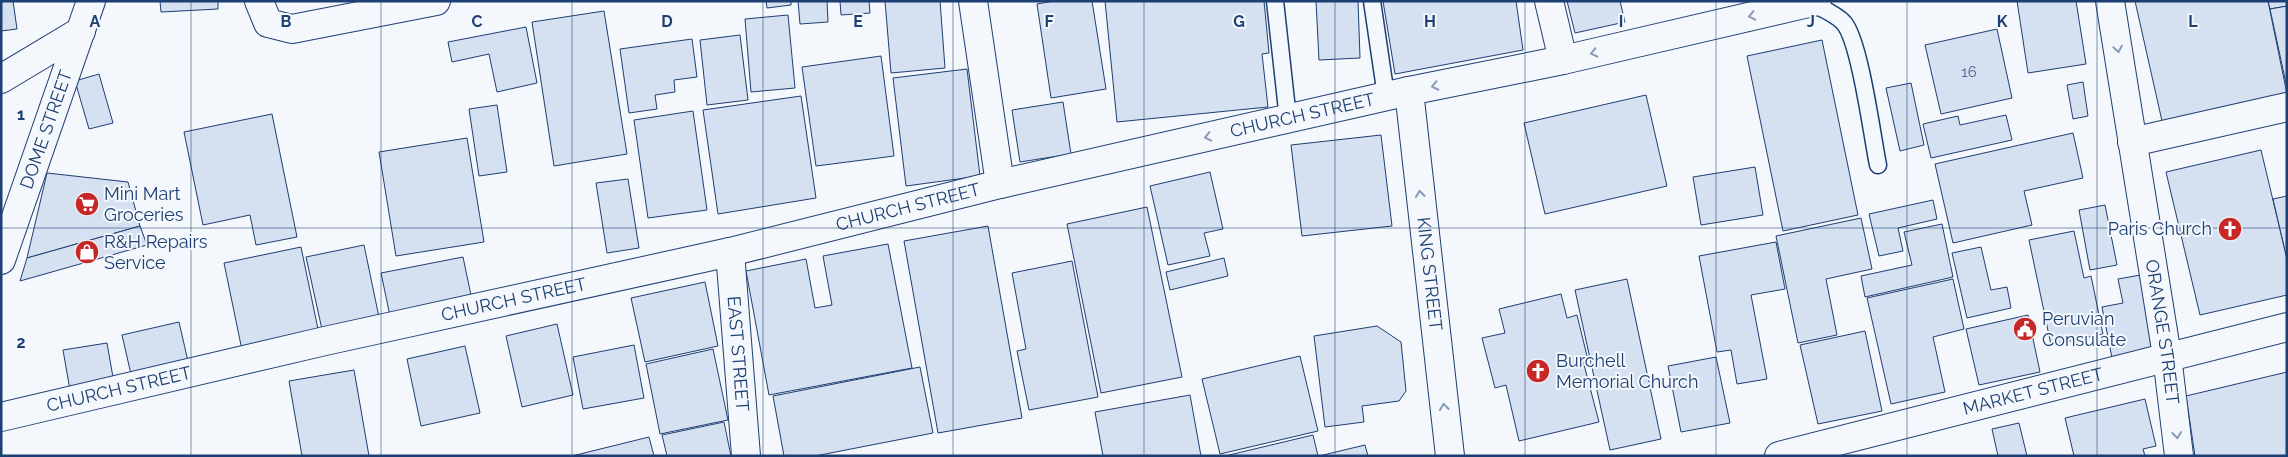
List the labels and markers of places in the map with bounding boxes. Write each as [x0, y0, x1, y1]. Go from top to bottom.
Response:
place label: Mini Mart Groceries [104, 183, 184, 225]
supermarket icon: Mini Mart Groceries [74, 191, 100, 217]
church icon: Paris Church [2217, 216, 2243, 242]
place label: Paris Church [2108, 218, 2212, 239]
place label: R&H Repairs Service [104, 231, 208, 273]
shop icon: R&H Repairs Service [74, 239, 100, 265]
place label: Peruvian Consulate [2042, 308, 2126, 350]
public building icon: Peruvian Consulate [2012, 316, 2038, 342]
place label: Burchell Memorial Church [1556, 350, 1698, 392]
church icon: Burchell Memorial Church [1525, 358, 1551, 384]

